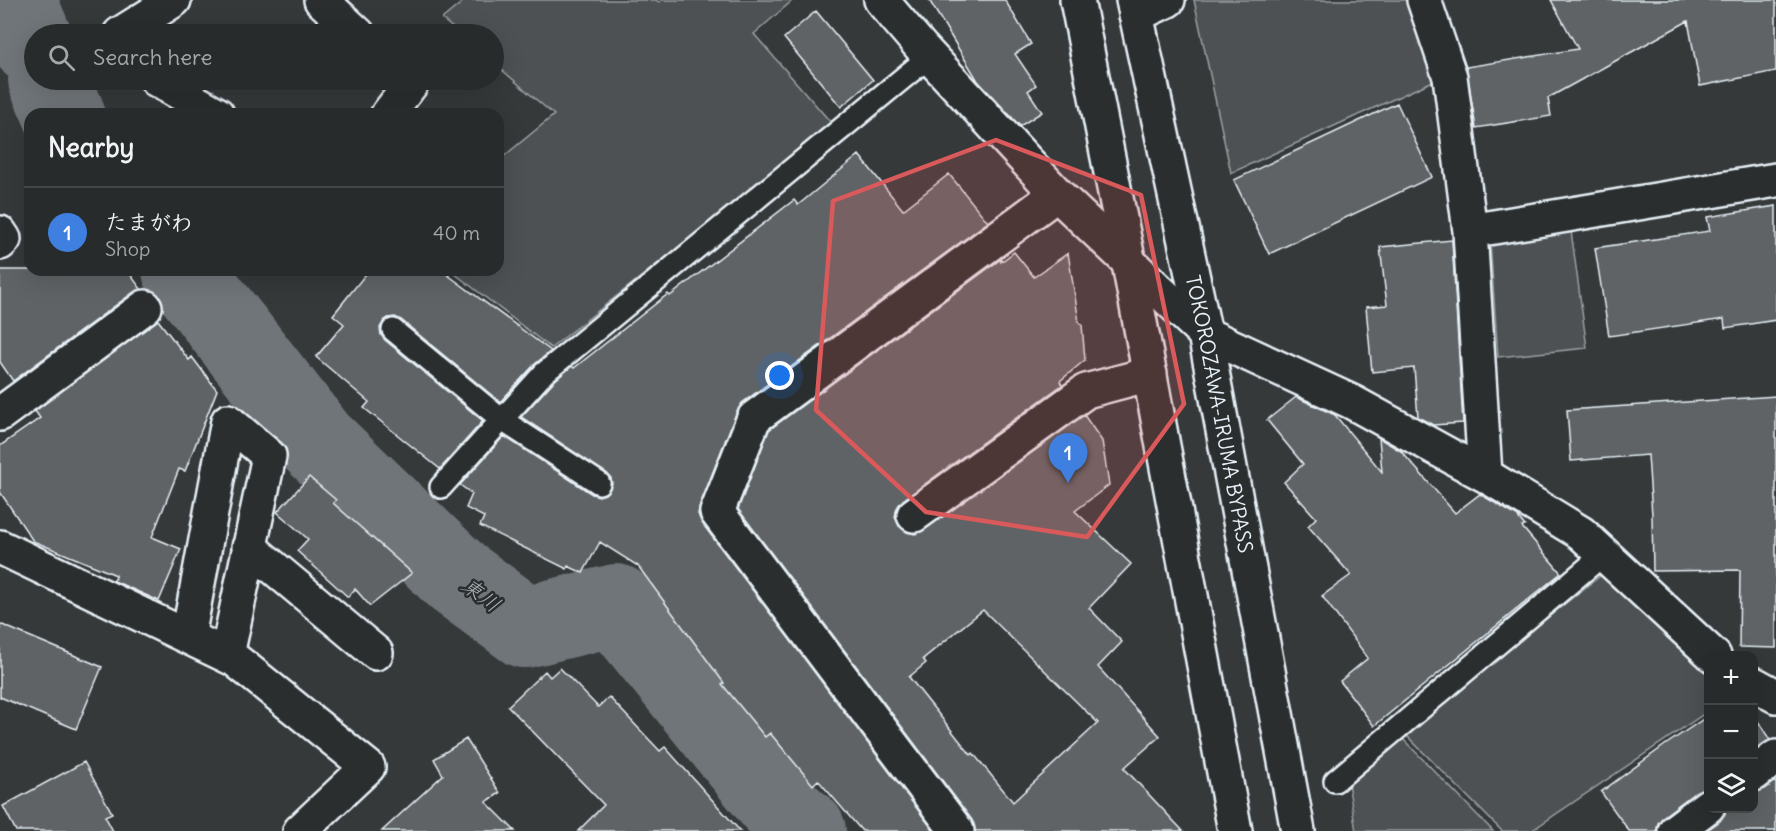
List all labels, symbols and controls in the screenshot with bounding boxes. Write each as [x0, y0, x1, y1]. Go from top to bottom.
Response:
search box [24, 24, 504, 90]
icon: search [45, 41, 78, 74]
text: Search here [93, 43, 212, 71]
text: Nearby [48, 131, 134, 164]
text: たまがわ [105, 208, 193, 236]
text: 1 [64, 220, 71, 245]
text: 40 m [433, 220, 480, 245]
text: Shop [105, 236, 150, 261]
street label: TOKOROZAWA-IRUMA BYPASS [1181, 273, 1259, 555]
your location [765, 361, 794, 390]
pin: 1 [1048, 434, 1088, 483]
water label: 東川 [456, 571, 506, 618]
map controls [1704, 651, 1758, 813]
button: + [1704, 651, 1758, 705]
button: − [1704, 705, 1758, 759]
button: layers [1704, 759, 1758, 813]

